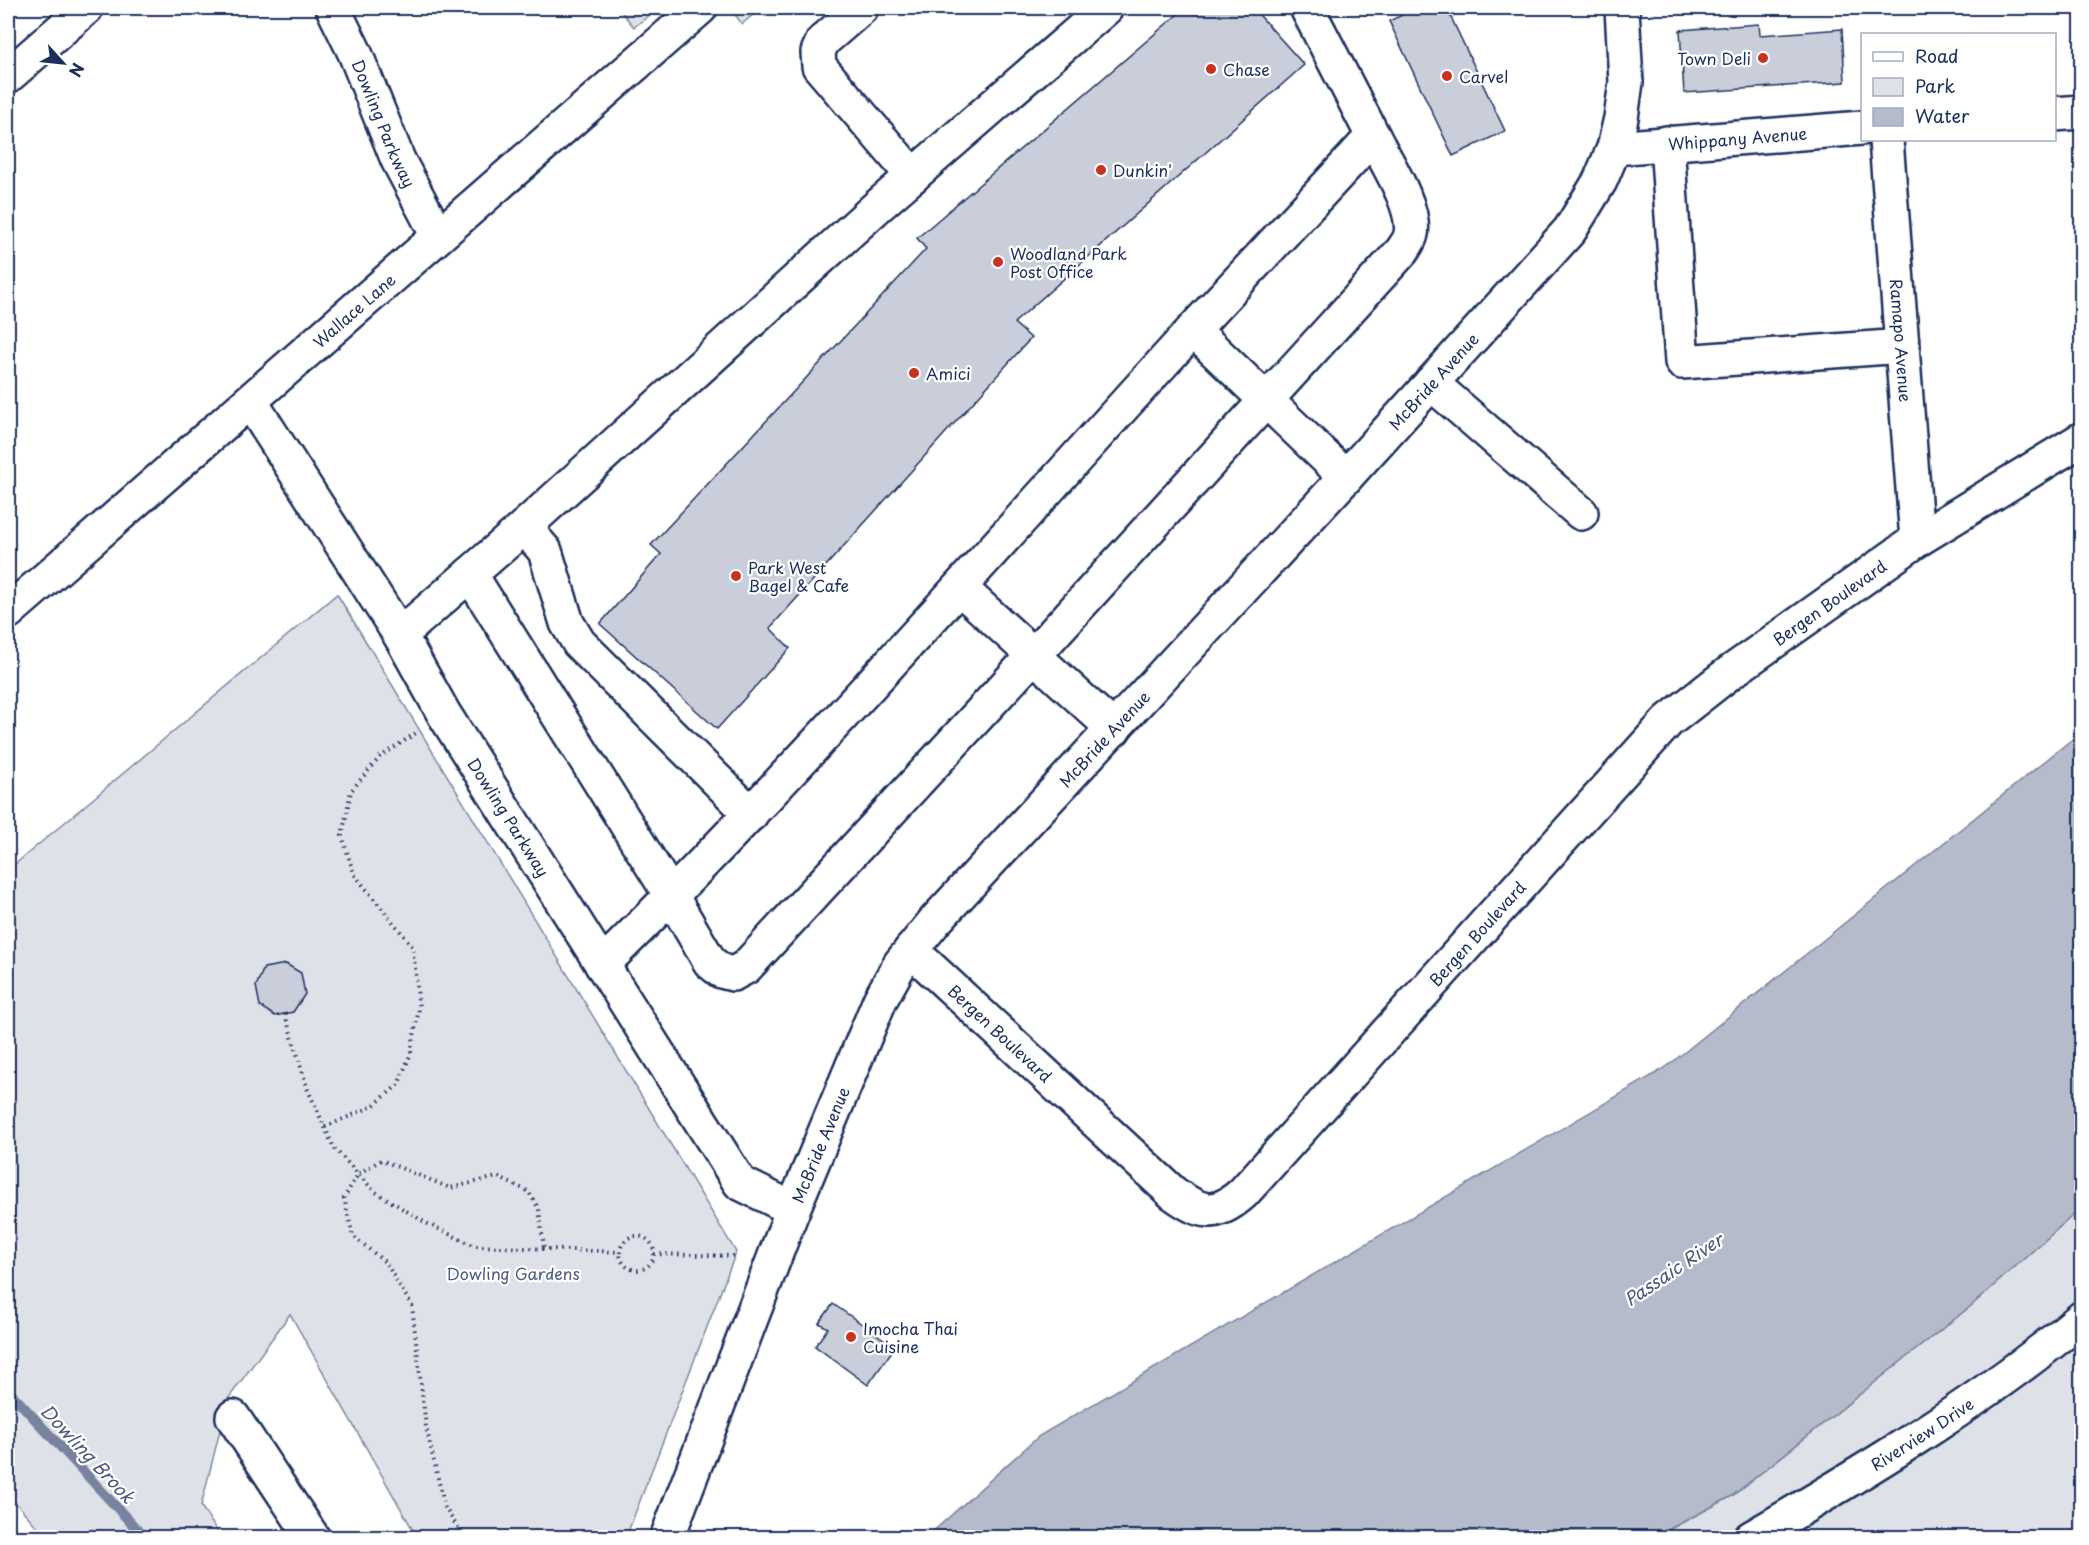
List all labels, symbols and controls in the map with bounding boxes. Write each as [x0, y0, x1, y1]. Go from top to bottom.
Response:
north arrow [33, 33, 93, 93]
legend [1861, 33, 2056, 141]
text: Road [1915, 42, 1959, 69]
place label: Town Deli [1677, 46, 1751, 70]
marker: Town Deli [1756, 51, 1770, 65]
street label: Dowling Parkway [347, 56, 422, 191]
place label: Chase [1223, 57, 1270, 81]
text: N [64, 59, 91, 81]
marker: Chase [1204, 62, 1218, 76]
place label: Carvel [1459, 64, 1508, 88]
marker: Carvel [1440, 69, 1454, 83]
text: Park [1915, 72, 1955, 99]
text: Water [1915, 102, 1970, 129]
street label: Whippany Avenue [1667, 120, 1808, 156]
place label: Dunkin' [1113, 158, 1172, 182]
marker: Dunkin' [1094, 163, 1108, 177]
place label: Woodland Park Post Office [1010, 241, 1127, 283]
marker: Woodland Park Post Office [991, 255, 1005, 269]
street label: Wallace Lane [307, 267, 400, 353]
street label: Ramapo Avenue [1885, 278, 1918, 403]
street label: McBride Avenue [1383, 327, 1484, 435]
place label: Amici [926, 361, 971, 385]
marker: Amici [907, 366, 921, 380]
street label: Bergen Boulevard [1768, 553, 1891, 651]
place label: Park West Bagel & Cafe [748, 555, 849, 597]
marker: Park West Bagel & Cafe [729, 569, 743, 583]
street label: McBride Avenue [1053, 685, 1155, 792]
street label: Dowling Parkway [462, 753, 556, 881]
street label: Bergen Boulevard [1423, 875, 1531, 991]
street label: Bergen Boulevard [943, 979, 1058, 1088]
street label: McBride Avenue [785, 1083, 855, 1206]
water label: Passaic River [1618, 1224, 1730, 1312]
park label: Dowling Gardens [446, 1261, 580, 1285]
place label: Imocha Thai Cuisine [863, 1316, 958, 1358]
marker: Imocha Thai Cuisine [844, 1330, 858, 1344]
street label: Riverview Drive [1865, 1391, 1978, 1476]
water label: Dowling Brook [35, 1397, 142, 1509]

